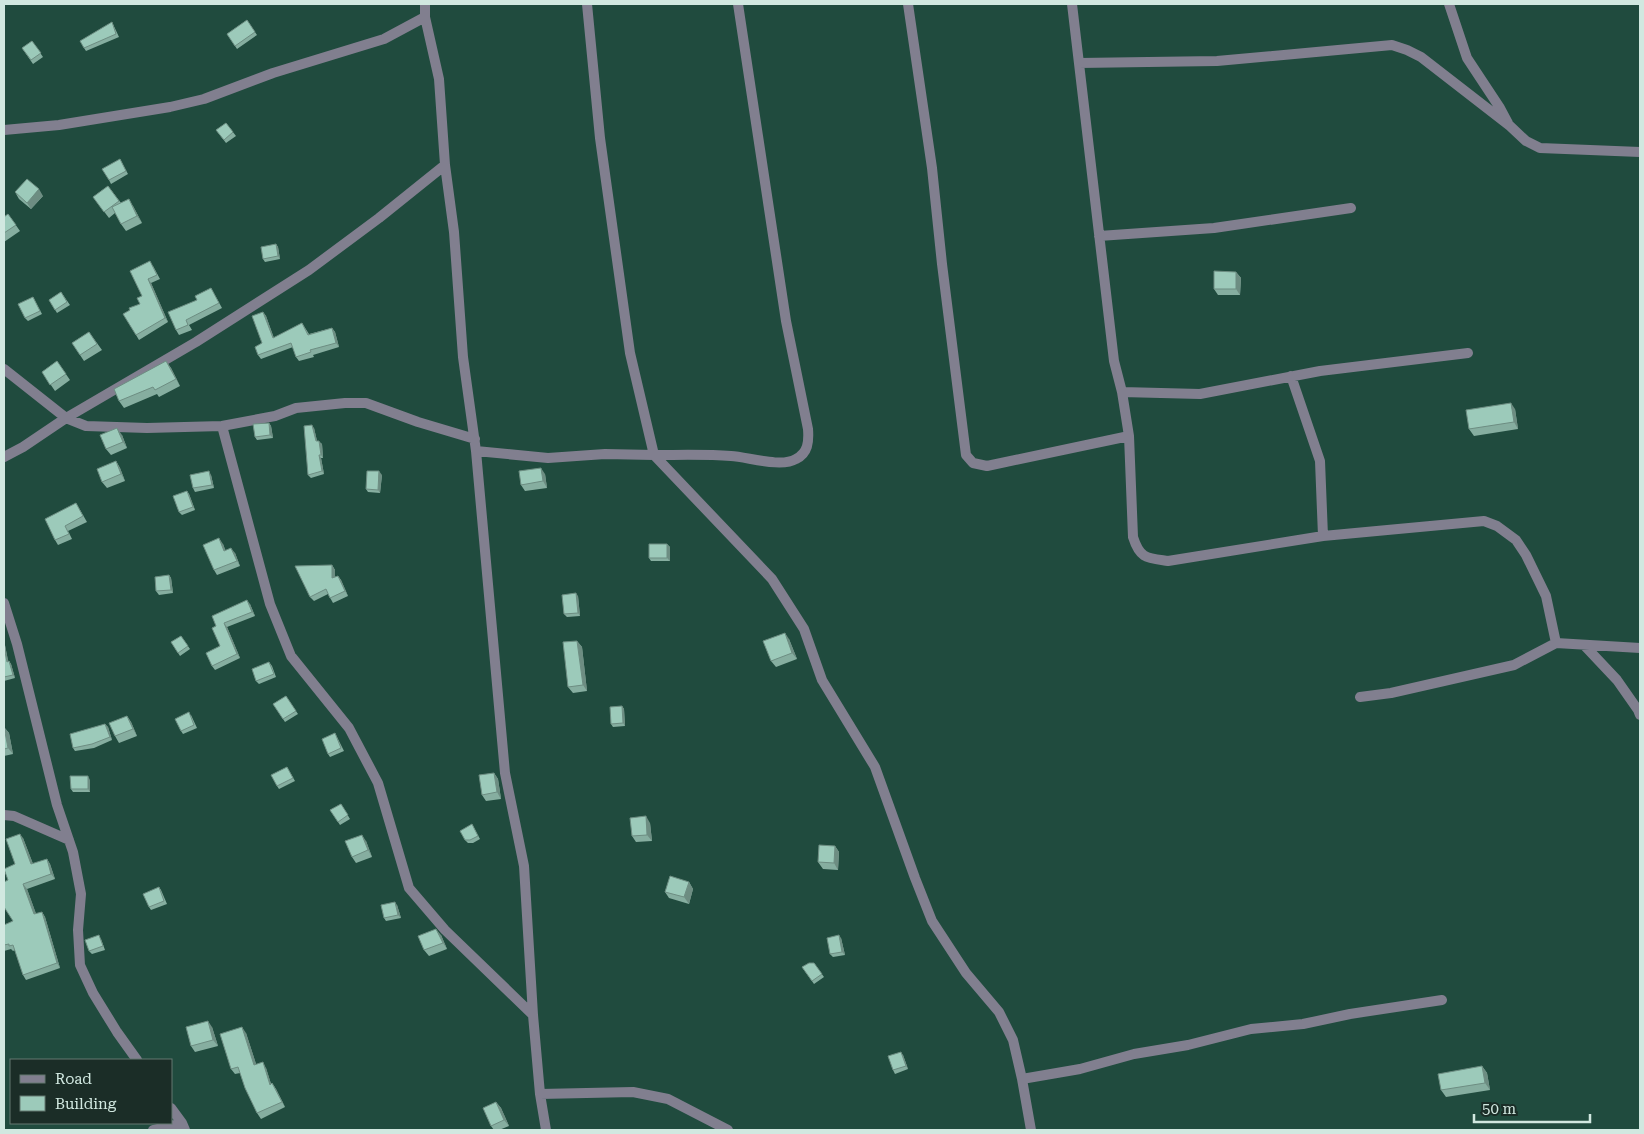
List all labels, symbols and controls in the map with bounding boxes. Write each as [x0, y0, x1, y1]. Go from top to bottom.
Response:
legend [10, 1059, 172, 1124]
text: Road [55, 1070, 92, 1088]
scale bar [1474, 1092, 1590, 1124]
text: Building [55, 1095, 117, 1113]
text: 50 m [1482, 1100, 1517, 1118]

